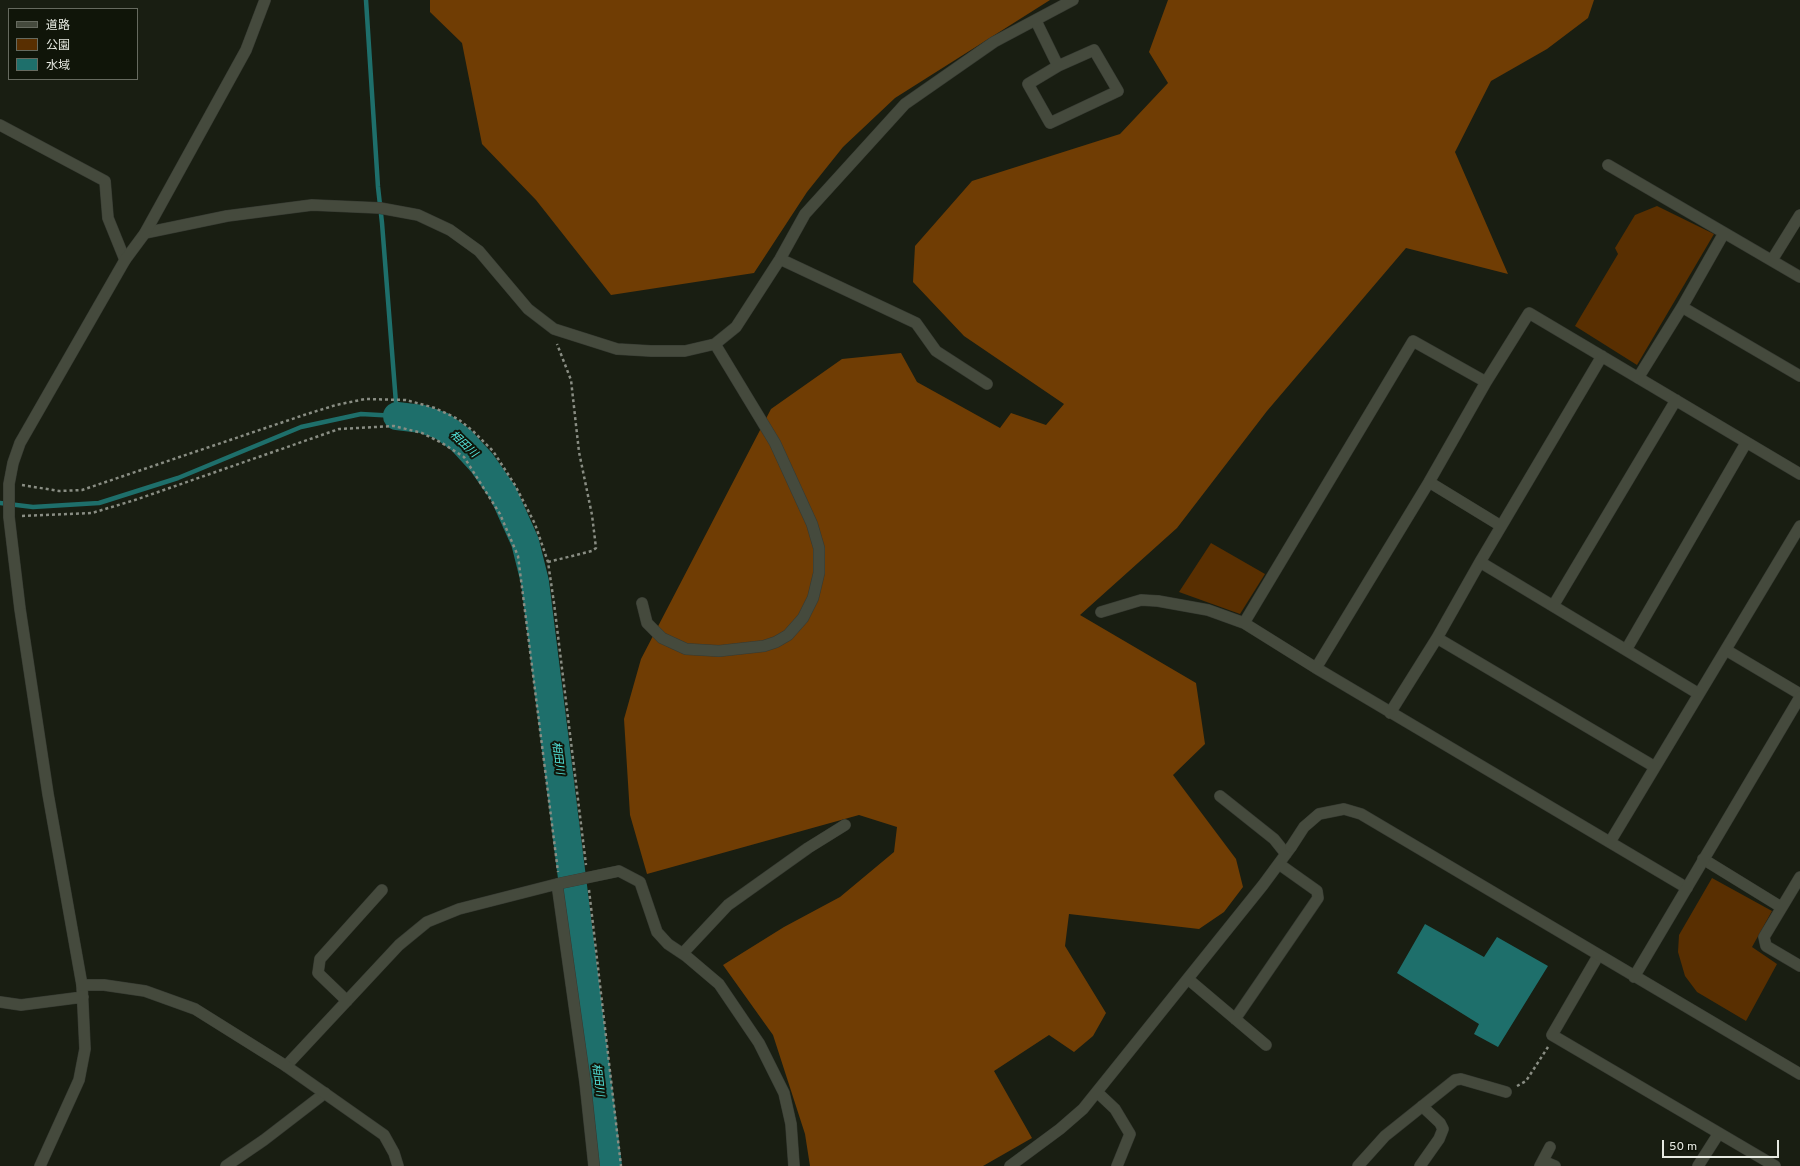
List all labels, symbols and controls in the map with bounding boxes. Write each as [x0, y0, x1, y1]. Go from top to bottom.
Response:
legend [8, 8, 138, 80]
text: 道路 [46, 18, 70, 34]
text: 公園 [46, 38, 70, 54]
text: 水域 [46, 58, 70, 74]
water label: 相田川 [446, 429, 480, 461]
water label: 相田川 [548, 741, 566, 775]
water label: 相田川 [588, 1063, 606, 1097]
scale bar [1664, 1132, 1781, 1158]
text: 50 m [1669, 1139, 1697, 1155]

